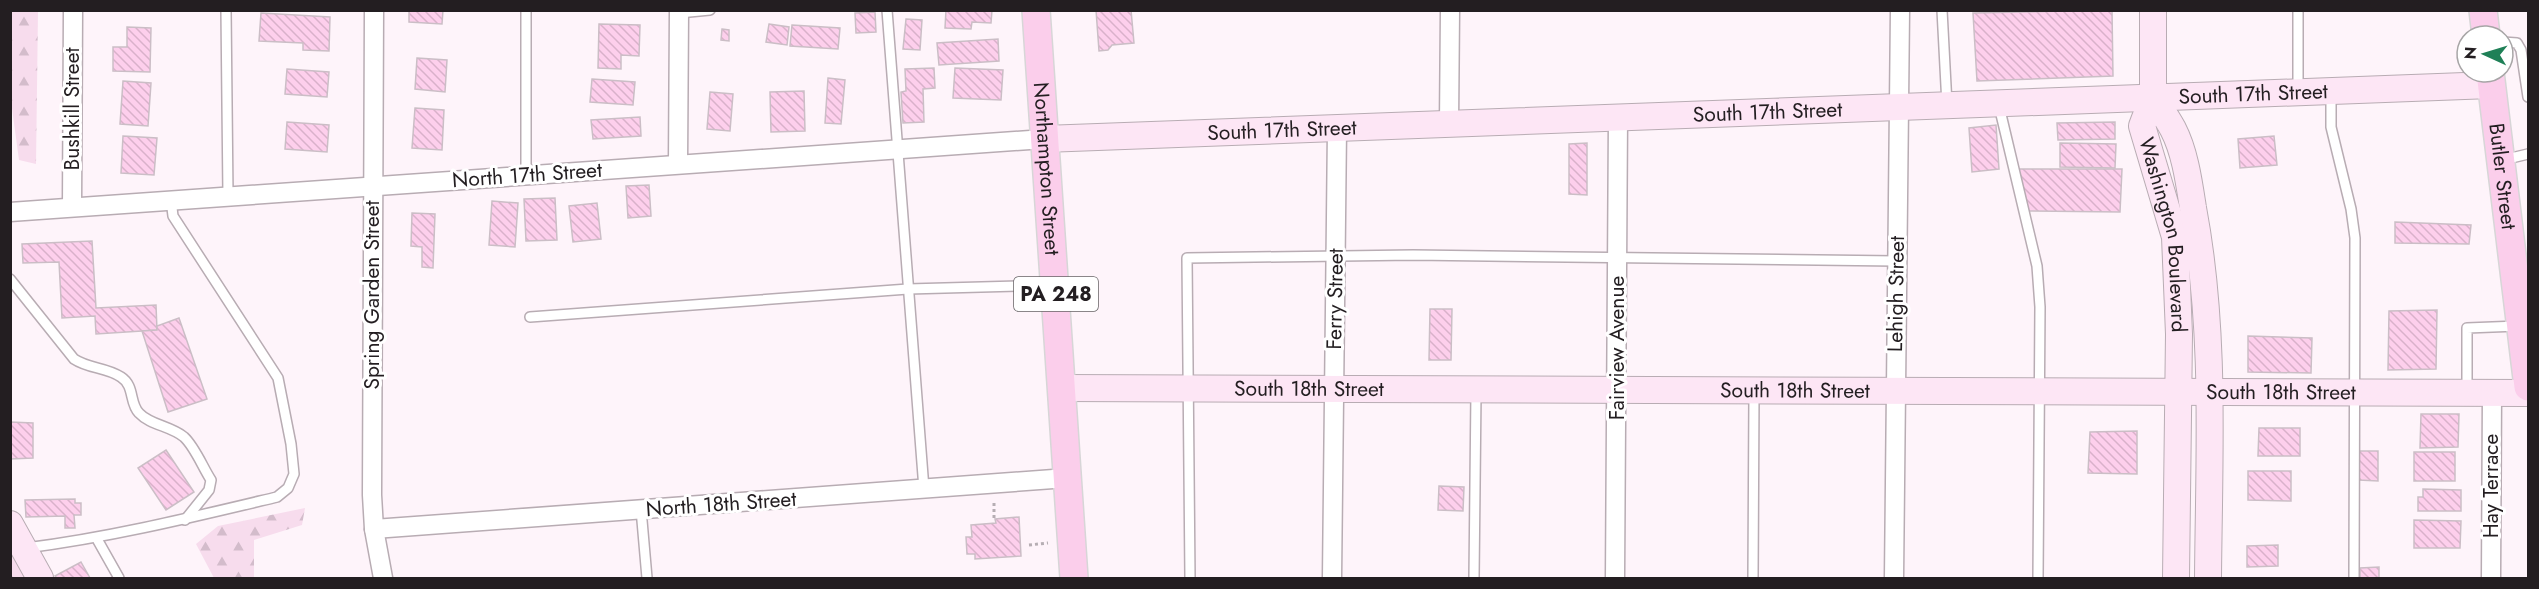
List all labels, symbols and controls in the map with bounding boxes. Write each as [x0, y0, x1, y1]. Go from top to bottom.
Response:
north arrow [2455, 24, 2515, 84]
text: N [2459, 46, 2482, 60]
street label: Bushkill Street [57, 48, 87, 171]
street label: South 17th Street [2178, 76, 2328, 112]
street label: Northampton Street [1026, 81, 1067, 256]
street label: South 17th Street [1692, 94, 1843, 130]
street label: South 17th Street [1207, 112, 1357, 148]
street label: Butler Street [2481, 121, 2524, 231]
street label: Washington Boulevard [2131, 134, 2194, 333]
street label: North 17th Street [451, 155, 603, 195]
street label: Spring Garden Street [357, 200, 387, 390]
street label: Lehigh Street [1880, 236, 1912, 352]
street label: Ferry Street [1319, 248, 1351, 350]
street label: Fairview Avenue [1602, 276, 1632, 420]
road number: PA 248 [1014, 277, 1098, 311]
street label: South 18th Street [1234, 374, 1384, 404]
street label: South 18th Street [1720, 375, 1870, 406]
street label: South 18th Street [2206, 377, 2356, 407]
street label: Hay Terrace [2476, 434, 2506, 538]
street label: North 18th Street [645, 484, 797, 524]

